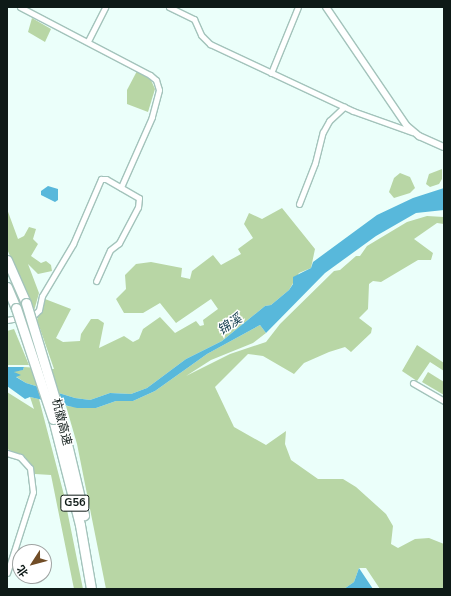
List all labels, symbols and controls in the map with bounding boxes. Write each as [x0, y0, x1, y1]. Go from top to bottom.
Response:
water label: 锦溪 [215, 311, 245, 339]
street label: 杭徽高速 [48, 397, 74, 447]
road number: G56 [60, 494, 90, 512]
north arrow [12, 544, 52, 584]
text: 北 [13, 562, 32, 580]

